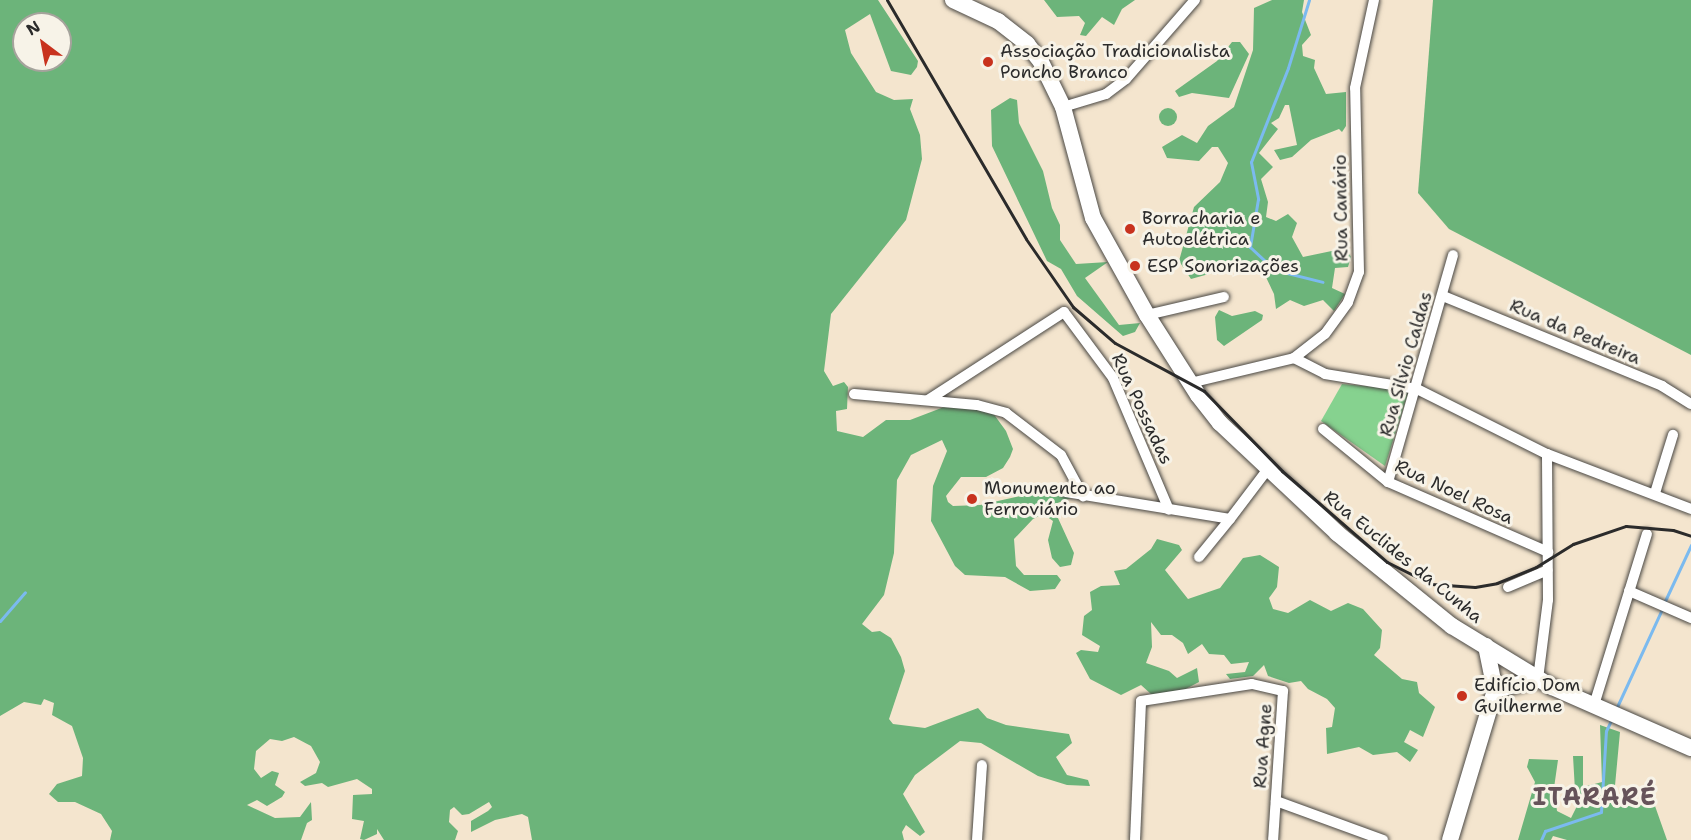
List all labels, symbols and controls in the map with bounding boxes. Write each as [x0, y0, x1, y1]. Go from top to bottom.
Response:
north arrow [12, 12, 72, 72]
text: N [22, 16, 44, 40]
place label: Associação Tradicionalista Poncho Branco [1000, 41, 1230, 84]
marker: Associação Tradicionalista Poncho Branco [981, 55, 995, 69]
street label: Rua Canário [1329, 154, 1353, 262]
place label: Borracharia e Autoelétrica [1142, 208, 1261, 250]
marker: Borracharia e Autoelétrica [1123, 222, 1137, 236]
place label: ESP Sonorizações [1147, 255, 1299, 277]
marker: ESP Sonorizações [1128, 259, 1142, 273]
street label: Rua Silvio Caldas [1375, 289, 1437, 439]
street label: Rua da Pedreira [1506, 295, 1644, 369]
street label: Rua Possadas [1107, 350, 1177, 468]
street label: Rua Noel Rosa [1391, 455, 1517, 529]
place label: Monumento ao Ferroviário [984, 478, 1116, 520]
street label: Rua Euclides da Cunha [1319, 486, 1487, 628]
marker: Monumento ao Ferroviário [965, 492, 979, 506]
place label: Edifício Dom Guilherme [1474, 675, 1580, 718]
marker: Edifício Dom Guilherme [1455, 689, 1469, 703]
street label: Rua Agne [1249, 703, 1277, 789]
district label: ITARARÉ [1533, 784, 1657, 812]

